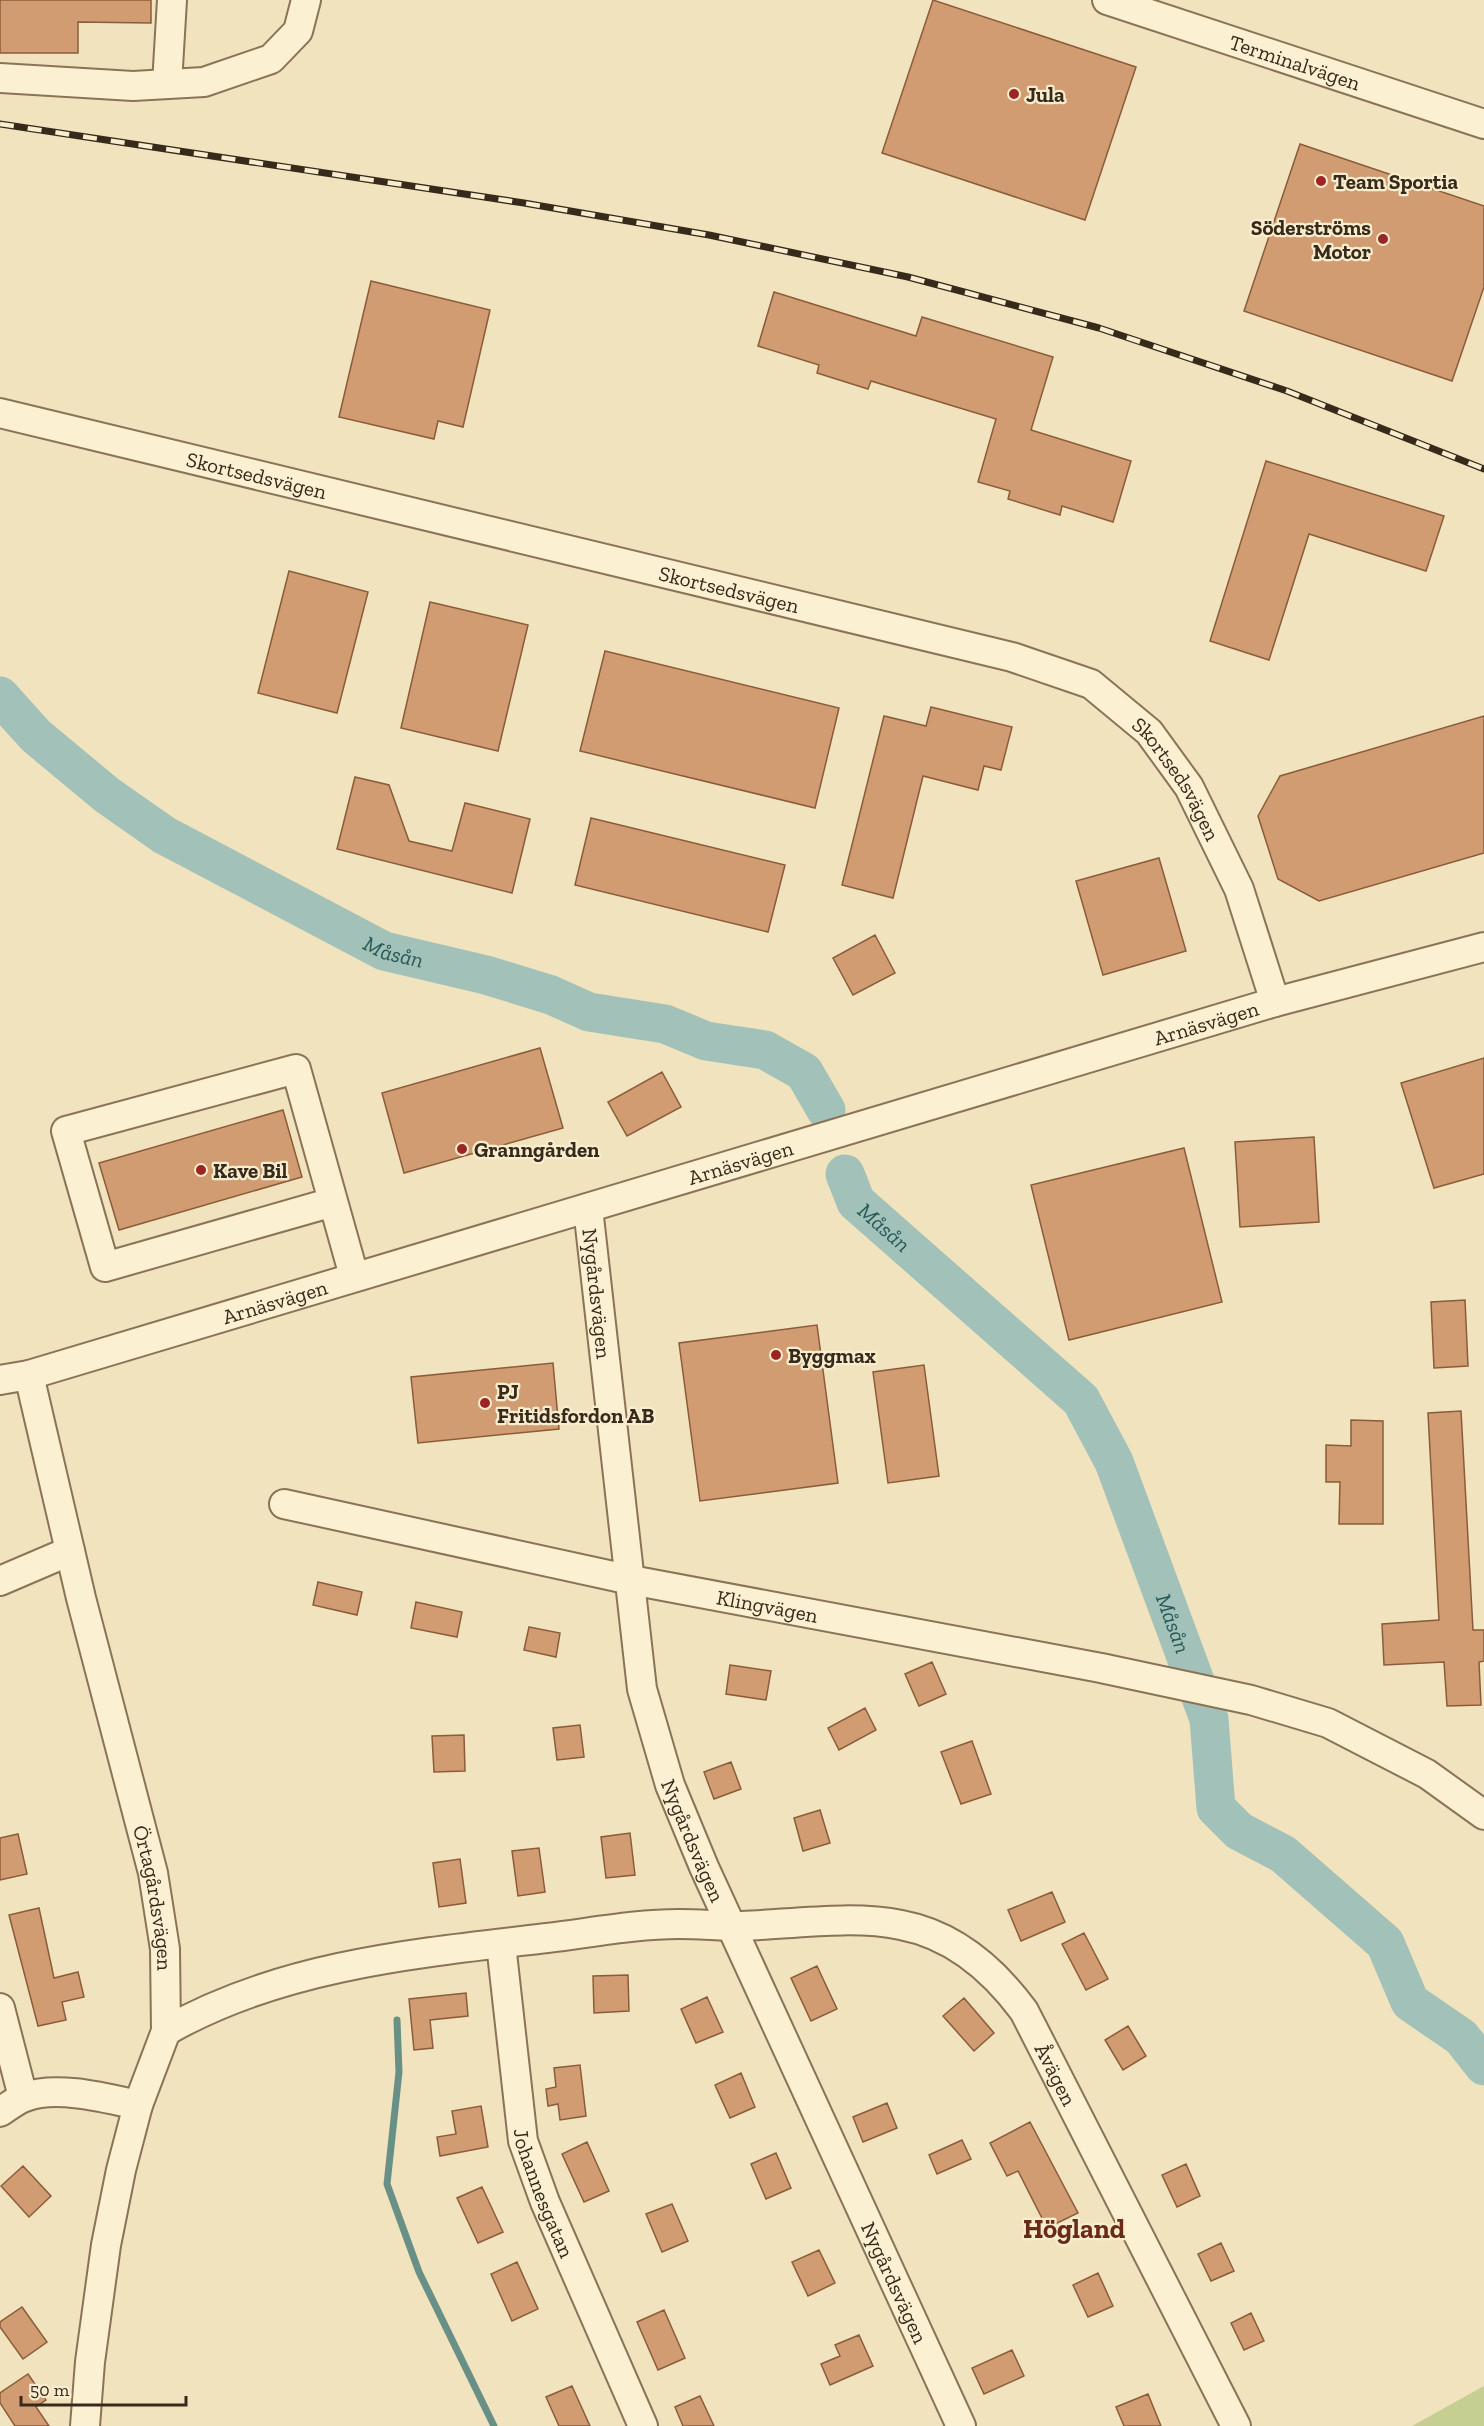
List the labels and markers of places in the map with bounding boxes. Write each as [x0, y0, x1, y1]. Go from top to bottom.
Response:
place label: Jula [1026, 82, 1065, 107]
marker: Jula [1007, 87, 1021, 101]
place label: Team Sportia [1333, 169, 1458, 194]
marker: Team Sportia [1314, 174, 1328, 188]
place label: Söderströms Motor [1251, 215, 1371, 264]
marker: Söderströms Motor [1376, 232, 1390, 246]
place label: Granngården [474, 1137, 600, 1162]
marker: Granngården [455, 1142, 469, 1156]
place label: Kave Bil [213, 1158, 288, 1183]
marker: Kave Bil [194, 1163, 208, 1177]
place label: Byggmax [788, 1343, 876, 1368]
marker: Byggmax [769, 1348, 783, 1362]
place label: PJ Fritidsfordon AB [497, 1379, 654, 1428]
marker: PJ Fritidsfordon AB [478, 1396, 492, 1410]

